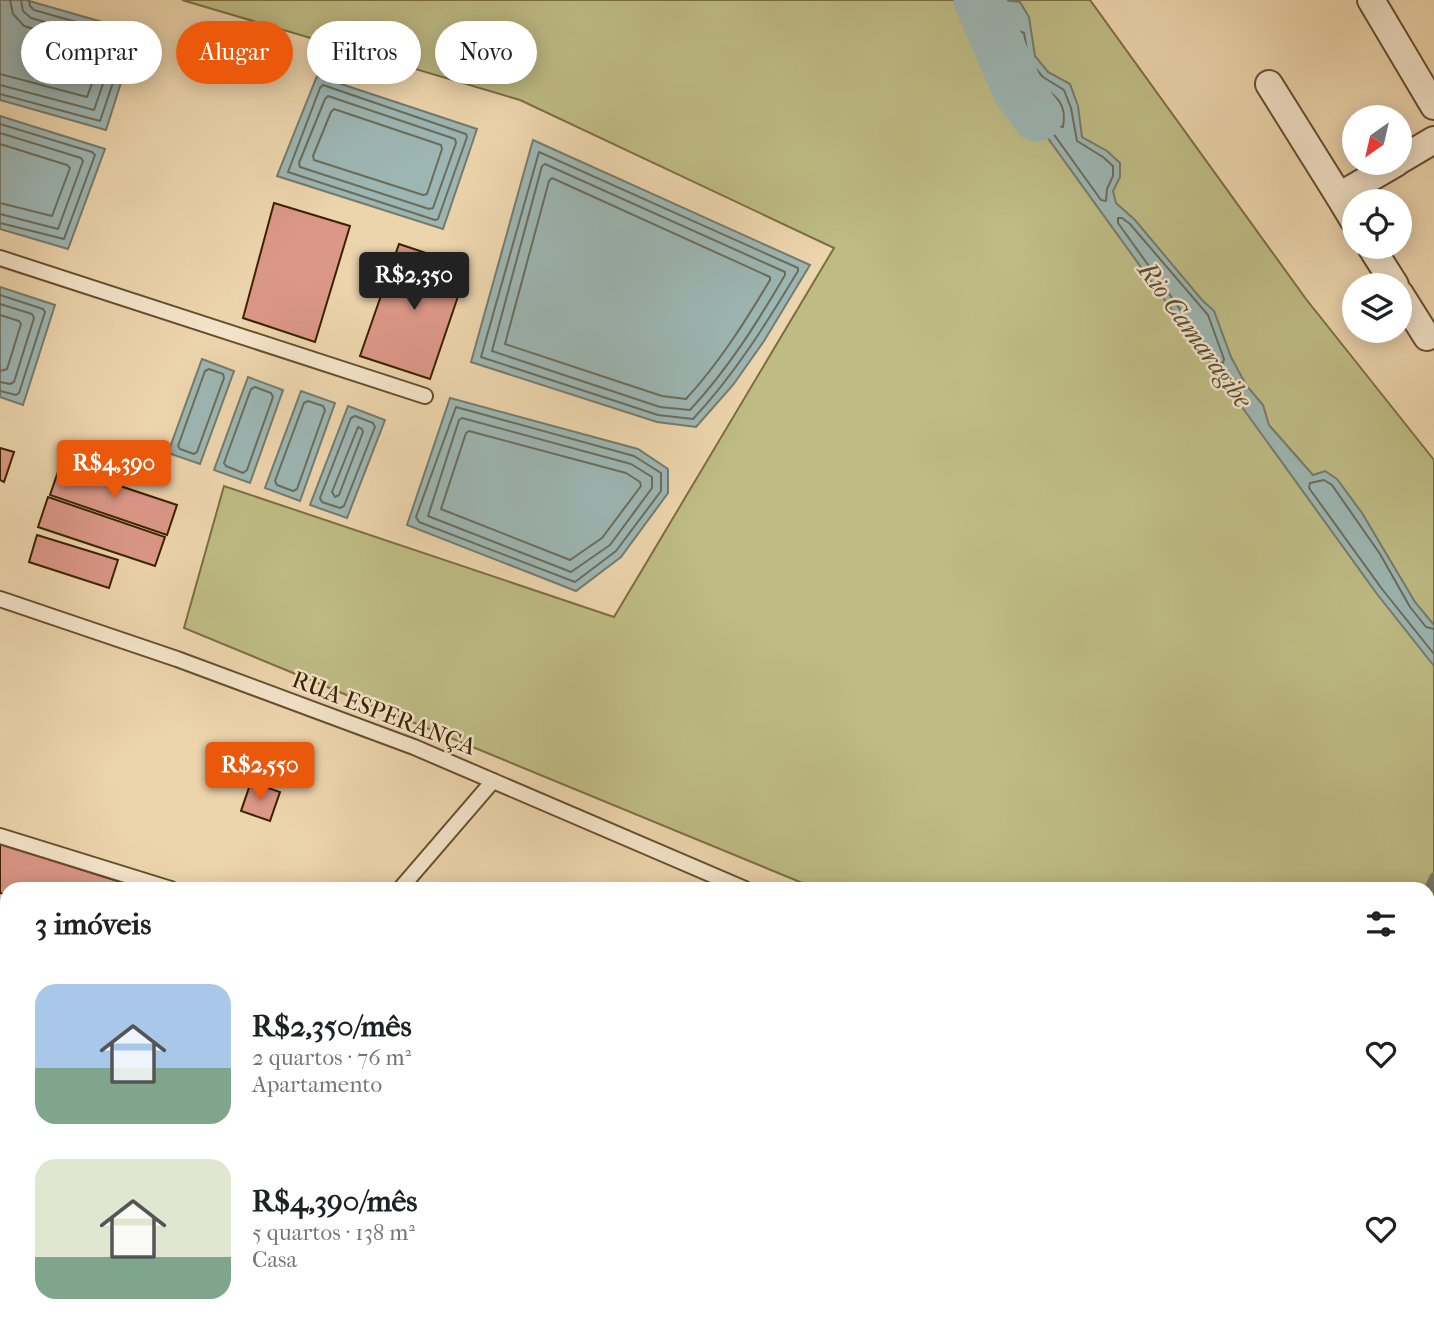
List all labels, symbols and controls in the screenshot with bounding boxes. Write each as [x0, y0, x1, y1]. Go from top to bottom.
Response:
chip: Comprar [21, 21, 162, 84]
chip: Alugar [176, 21, 293, 84]
chip: Filtros [307, 21, 421, 84]
chip: Novo [435, 21, 537, 84]
north arrow [1342, 105, 1412, 175]
map controls [1342, 105, 1412, 343]
button: locate [1342, 189, 1412, 259]
pin: R$2,350 [349, 252, 479, 312]
water label: Rio Camaragibe [1130, 254, 1259, 415]
text: R$2,350 [375, 261, 453, 288]
button: layers [1342, 273, 1412, 343]
pin: R$4,390 [49, 440, 179, 500]
text: R$4,390 [73, 449, 155, 476]
street label: RUA ESPERANÇA [288, 665, 480, 761]
pin: R$2,550 [195, 742, 325, 802]
text: R$2,550 [221, 751, 299, 778]
icon: filters [1362, 905, 1400, 943]
text: 3 imóveis [35, 907, 151, 942]
text: R$2,350/mês [252, 1009, 411, 1044]
icon: home [91, 1012, 175, 1096]
icon: heart [1362, 1035, 1400, 1073]
text: 2 quartos · 76 m² [252, 1044, 411, 1071]
text: Apartamento [252, 1071, 382, 1098]
text: R$4,390/mês [252, 1184, 417, 1219]
icon: home [91, 1187, 175, 1271]
icon: heart [1362, 1210, 1400, 1248]
text: 5 quartos · 138 m² [252, 1219, 415, 1246]
text: Casa [252, 1246, 297, 1273]

